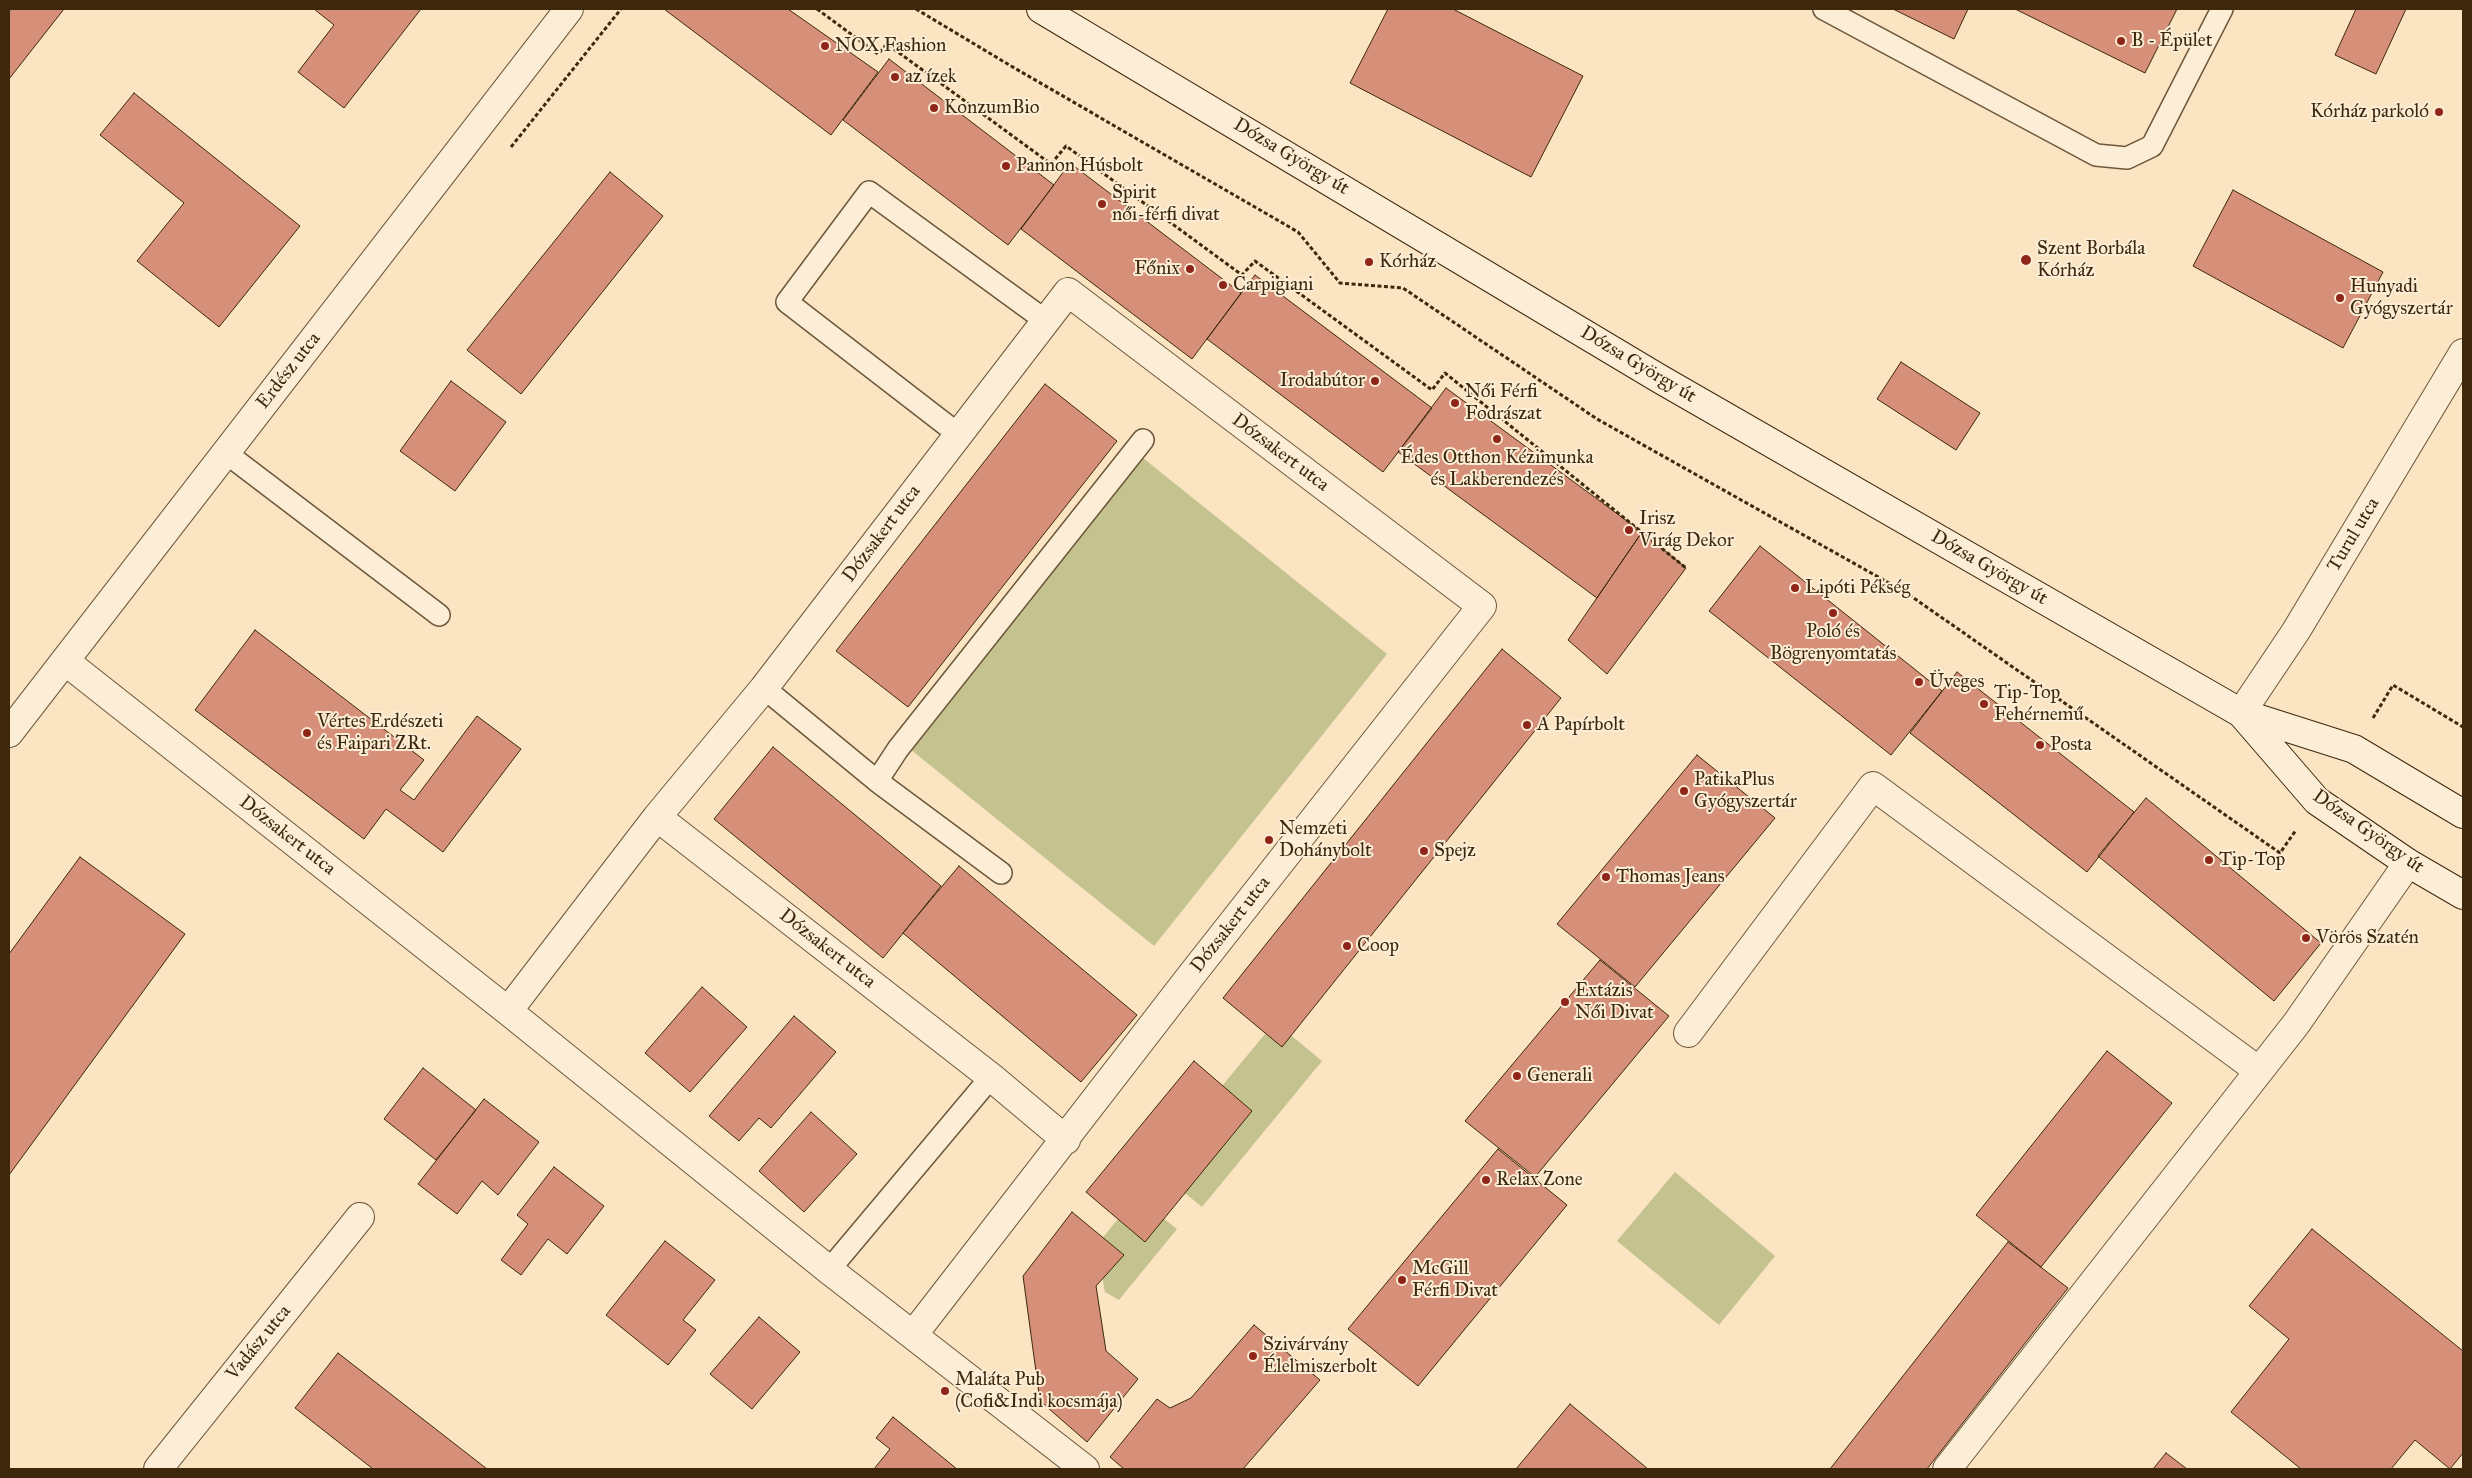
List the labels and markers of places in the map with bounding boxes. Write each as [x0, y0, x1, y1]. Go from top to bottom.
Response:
place label: B - Épület [2131, 30, 2213, 52]
place label: NOX Fashion [835, 35, 946, 57]
marker: B - Épület [2115, 35, 2127, 47]
marker: NOX Fashion [819, 40, 831, 52]
place label: az ízek [905, 66, 957, 88]
marker: az ízek [889, 71, 901, 83]
place label: KonzumBio [944, 97, 1039, 119]
place label: Kórház parkoló [2310, 101, 2429, 123]
marker: KonzumBio [928, 102, 940, 114]
marker: Kórház parkoló [2433, 106, 2445, 118]
place label: Pannon Húsbolt [1016, 155, 1143, 177]
marker: Pannon Húsbolt [1000, 160, 1012, 172]
place label: Spirit női-férfi divat [1112, 182, 1220, 226]
marker: Spirit női-férfi divat [1096, 198, 1108, 210]
place label: Szent Borbála Kórház [2037, 238, 2145, 282]
place label: Kórház [1379, 251, 1436, 273]
marker: Szent Borbála Kórház [2019, 253, 2033, 267]
marker: Kórház [1363, 256, 1375, 268]
place label: Főnix [1134, 258, 1180, 280]
marker: Főnix [1184, 263, 1196, 275]
place label: Carpigiani [1233, 274, 1313, 296]
place label: Hunyadi Gyógyszertár [2350, 276, 2453, 320]
marker: Carpigiani [1217, 279, 1229, 291]
marker: Hunyadi Gyógyszertár [2334, 292, 2346, 304]
place label: Irodabútor [1280, 370, 1365, 392]
marker: Irodabútor [1369, 375, 1381, 387]
place label: Női Férfi Fodrászat [1465, 381, 1542, 425]
marker: Női Férfi Fodrászat [1449, 397, 1461, 409]
marker: Édes Otthon Kézimunka és Lakberendezés [1491, 433, 1503, 445]
place label: Édes Otthon Kézimunka és Lakberendezés [1401, 447, 1593, 491]
place label: Irisz Virág Dekor [1639, 508, 1734, 552]
marker: Irisz Virág Dekor [1623, 524, 1635, 536]
place label: Lipóti Pékség [1805, 577, 1910, 599]
marker: Lipóti Pékség [1789, 582, 1801, 594]
marker: Poló és Bögrenyomtatás [1827, 607, 1839, 619]
place label: Poló és Bögrenyomtatás [1770, 621, 1896, 665]
place label: Üveges [1929, 671, 1984, 693]
marker: Üveges [1913, 676, 1925, 688]
place label: Tip-Top Fehérnemű [1994, 682, 2084, 726]
marker: Tip-Top Fehérnemű [1978, 698, 1990, 710]
place label: Vértes Erdészeti és Faipari ZRt. [317, 711, 443, 755]
place label: A Papírbolt [1537, 714, 1625, 736]
marker: A Papírbolt [1521, 719, 1533, 731]
marker: Vértes Erdészeti és Faipari ZRt. [301, 727, 313, 739]
place label: Posta [2050, 734, 2092, 756]
marker: Posta [2034, 739, 2046, 751]
place label: PatikaPlus Gyógyszertár [1694, 769, 1797, 813]
marker: PatikaPlus Gyógyszertár [1678, 785, 1690, 797]
place label: Nemzeti Dohánybolt [1279, 818, 1372, 862]
marker: Nemzeti Dohánybolt [1263, 834, 1275, 846]
place label: Spejz [1434, 840, 1476, 862]
marker: Spejz [1418, 845, 1430, 857]
place label: Tip-Top [2219, 849, 2285, 871]
marker: Tip-Top [2203, 854, 2215, 866]
place label: Thomas Jeans [1616, 866, 1725, 888]
marker: Thomas Jeans [1600, 871, 1612, 883]
place label: Vörös Szatén [2316, 927, 2419, 949]
marker: Vörös Szatén [2300, 932, 2312, 944]
place label: Coop [1357, 935, 1399, 957]
marker: Coop [1341, 940, 1353, 952]
place label: Extázis Női Divat [1575, 980, 1654, 1024]
marker: Extázis Női Divat [1559, 996, 1571, 1008]
place label: Generali [1527, 1065, 1593, 1087]
marker: Generali [1511, 1070, 1523, 1082]
place label: Relax Zone [1496, 1169, 1583, 1191]
marker: Relax Zone [1480, 1174, 1492, 1186]
place label: McGill Férfi Divat [1412, 1258, 1498, 1302]
marker: McGill Férfi Divat [1396, 1274, 1408, 1286]
place label: Szivárvány Élelmiszerbolt [1263, 1334, 1377, 1378]
marker: Szivárvány Élelmiszerbolt [1247, 1350, 1259, 1362]
place label: Maláta Pub (Cofi&Indi kocsmája) [955, 1369, 1123, 1413]
marker: Maláta Pub (Cofi&Indi kocsmája) [939, 1385, 951, 1397]

